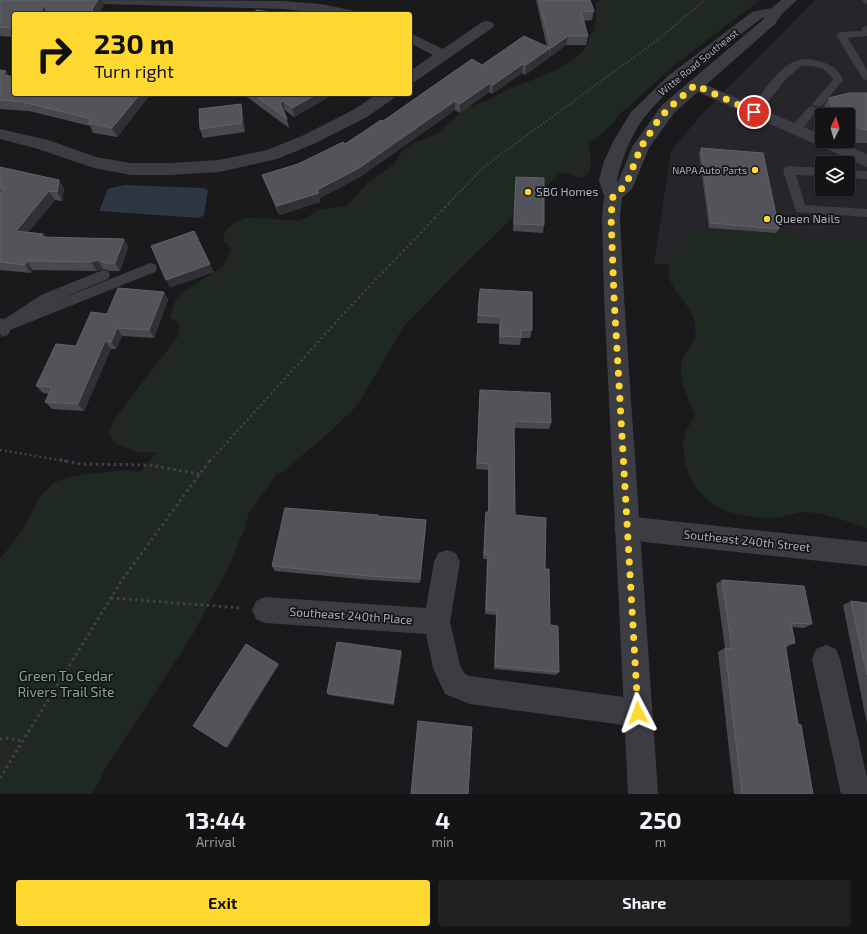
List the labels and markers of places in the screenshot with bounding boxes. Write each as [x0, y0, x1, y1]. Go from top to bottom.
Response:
pin [737, 95, 771, 129]
place label: NAPA Auto Parts [672, 164, 747, 176]
marker: NAPA Auto Parts [750, 165, 760, 175]
place label: SBG Homes [536, 184, 598, 198]
marker: SBG Homes [523, 187, 533, 197]
place label: Queen Nails [775, 211, 840, 226]
marker: Queen Nails [762, 214, 772, 224]

